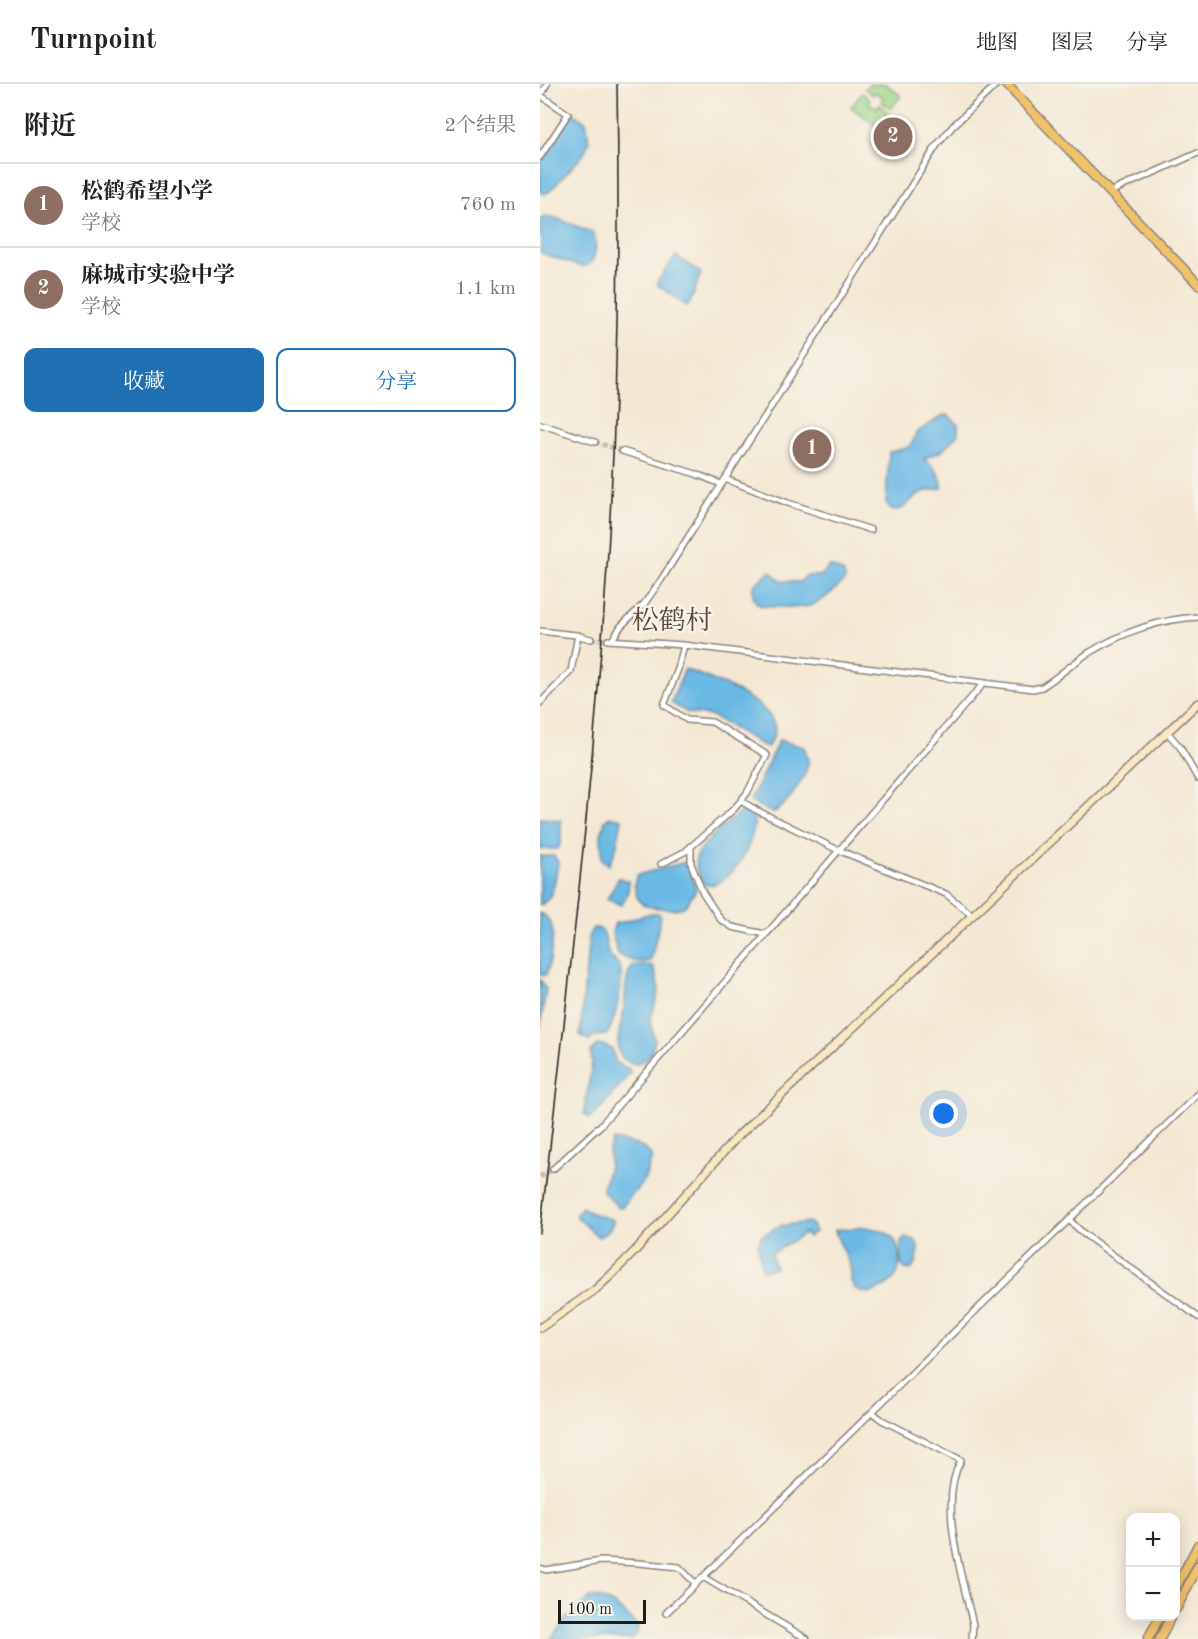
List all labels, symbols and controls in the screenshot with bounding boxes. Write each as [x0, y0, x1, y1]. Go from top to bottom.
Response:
text: Turnpoint [30, 27, 157, 55]
text: 地图 [976, 33, 1018, 54]
text: 图层 [1051, 33, 1093, 54]
text: 分享 [1126, 33, 1168, 54]
text: 附近 [24, 114, 76, 140]
pin: 2 [874, 115, 912, 160]
text: 2个结果 [444, 116, 516, 136]
text: 松鹤希望小学 [81, 181, 213, 203]
text: 1 [38, 195, 49, 215]
text: 760 m [460, 195, 516, 215]
text: 学校 [81, 214, 121, 234]
text: 麻城市实验中学 [81, 265, 235, 287]
text: 2 [38, 279, 49, 299]
text: 1.1 km [455, 279, 516, 299]
text: 学校 [81, 298, 121, 318]
button: 收藏 [24, 348, 264, 412]
button: 分享 [276, 348, 516, 412]
pin: 1 [792, 426, 832, 472]
district label: 松鹤村 [632, 606, 713, 635]
your location [929, 1099, 958, 1128]
map controls [1126, 1513, 1180, 1621]
button: + [1126, 1513, 1180, 1567]
button: − [1126, 1567, 1180, 1621]
scale bar [558, 1597, 646, 1624]
text: 100 m [567, 1602, 612, 1618]

